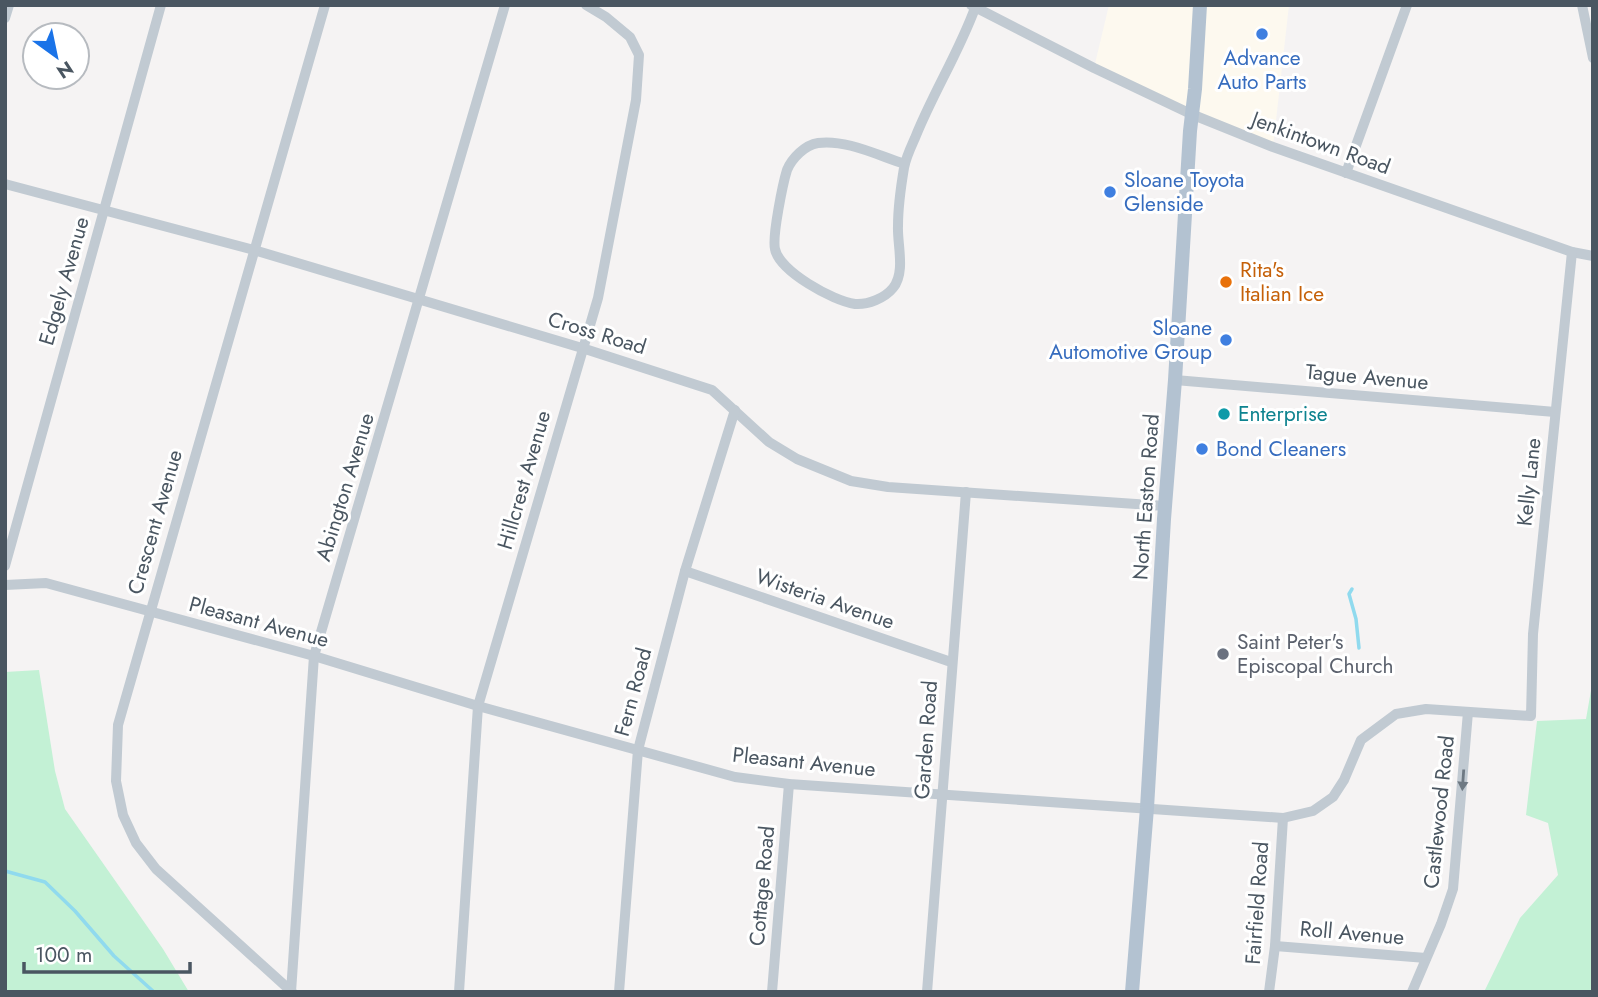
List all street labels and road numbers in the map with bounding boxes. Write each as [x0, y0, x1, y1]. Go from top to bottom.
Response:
street label: Jenkintown Road [1245, 103, 1395, 182]
street label: Edgely Avenue [31, 213, 97, 349]
street label: Cross Road [544, 304, 650, 362]
street label: Tague Avenue [1304, 357, 1430, 397]
street label: Hillcrest Avenue [490, 407, 558, 553]
street label: Abington Avenue [308, 409, 382, 565]
street label: North Easton Road [1125, 413, 1167, 581]
street label: Kelly Lane [1509, 436, 1549, 528]
street label: Crescent Avenue [120, 446, 190, 598]
street label: Wisteria Avenue [752, 561, 899, 637]
street label: Pleasant Avenue [186, 589, 332, 655]
street label: Fern Road [607, 644, 659, 740]
street label: Garden Road [907, 680, 945, 800]
street label: Castlewood Road [1416, 734, 1462, 890]
street label: Pleasant Avenue [731, 740, 877, 784]
street label: Cottage Road [742, 825, 782, 947]
street label: Fairfield Road [1238, 840, 1276, 966]
street label: Roll Avenue [1299, 913, 1406, 953]

